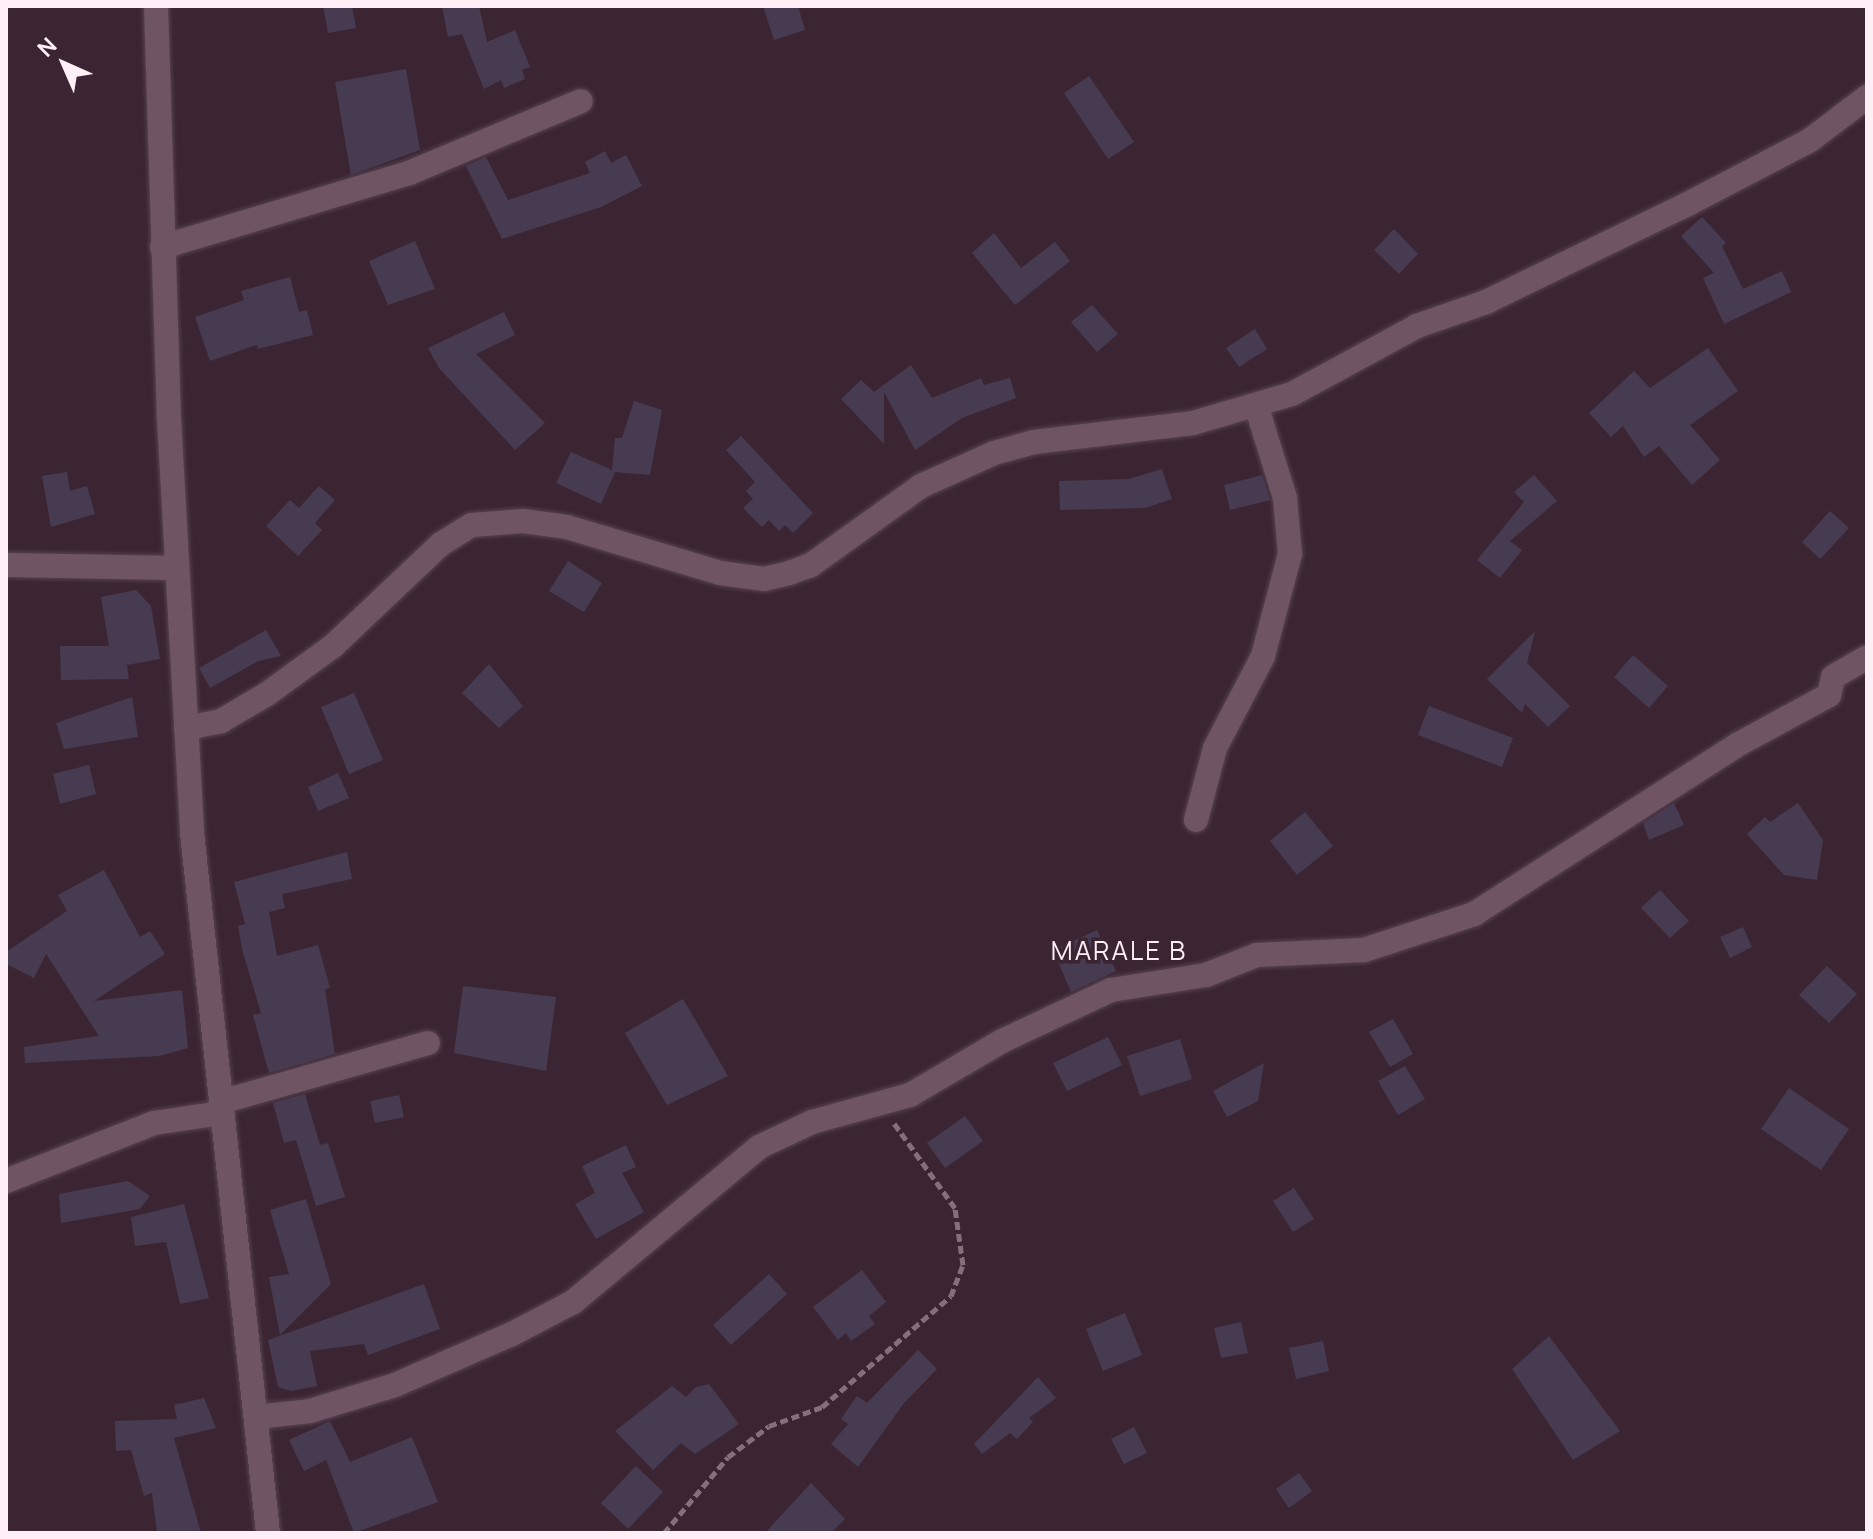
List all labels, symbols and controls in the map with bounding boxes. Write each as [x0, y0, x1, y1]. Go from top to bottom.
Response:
north arrow [24, 24, 104, 104]
text: N [31, 31, 63, 63]
district label: MARALE B [1051, 935, 1187, 967]

